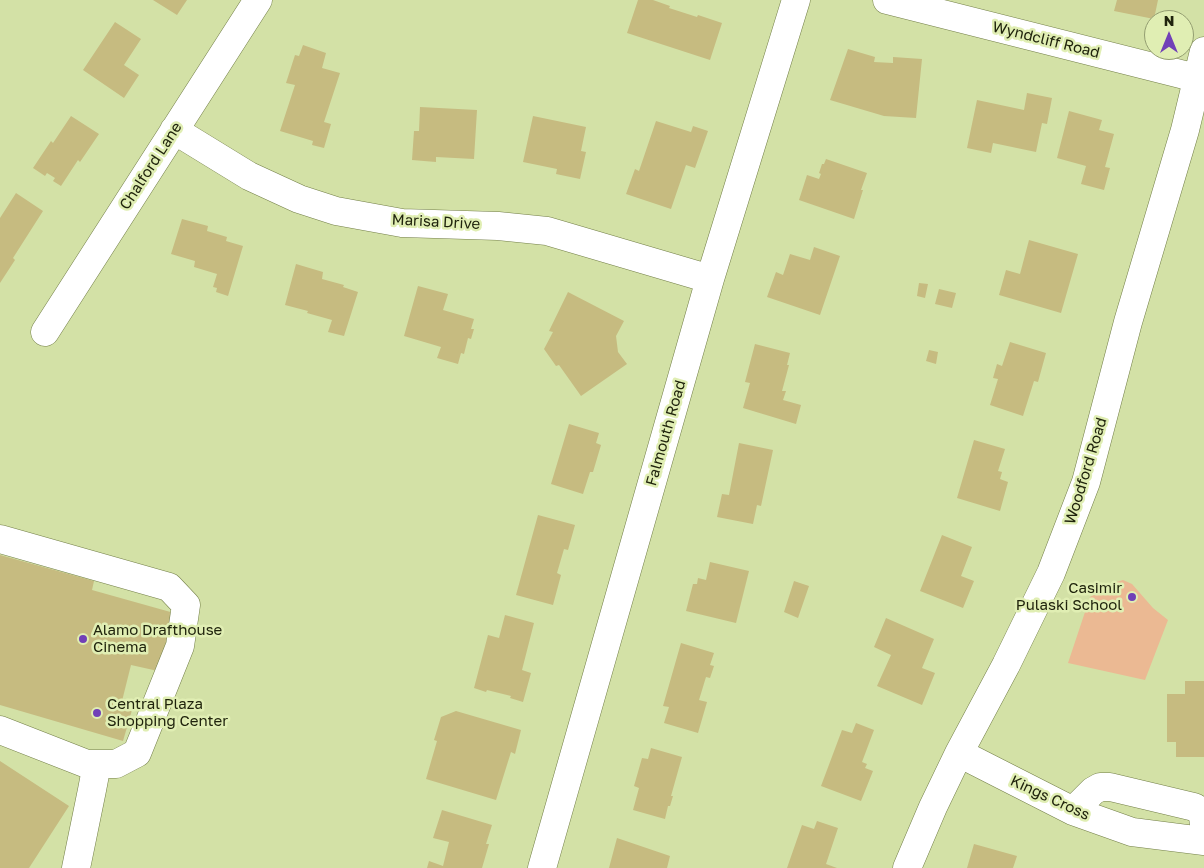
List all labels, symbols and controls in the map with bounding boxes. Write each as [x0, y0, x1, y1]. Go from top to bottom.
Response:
north arrow [1144, 10, 1194, 60]
text: N [1164, 12, 1174, 29]
street label: Wyndcliff Road [991, 18, 1101, 62]
street label: Chalford Lane [116, 119, 186, 213]
street label: Marisa Drive [391, 211, 481, 233]
street label: Falmouth Road [642, 378, 690, 488]
street label: Woodford Road [1061, 415, 1111, 527]
place label: Casimir Pulaski School [1016, 579, 1122, 614]
marker: Casimir Pulaski School [1126, 591, 1138, 603]
place label: Alamo Drafthouse Cinema [93, 621, 222, 656]
marker: Alamo Drafthouse Cinema [77, 633, 89, 645]
place label: Central Plaza Shopping Center [107, 695, 228, 730]
marker: Central Plaza Shopping Center [91, 707, 103, 719]
street label: Kings Cross [1008, 772, 1092, 824]

